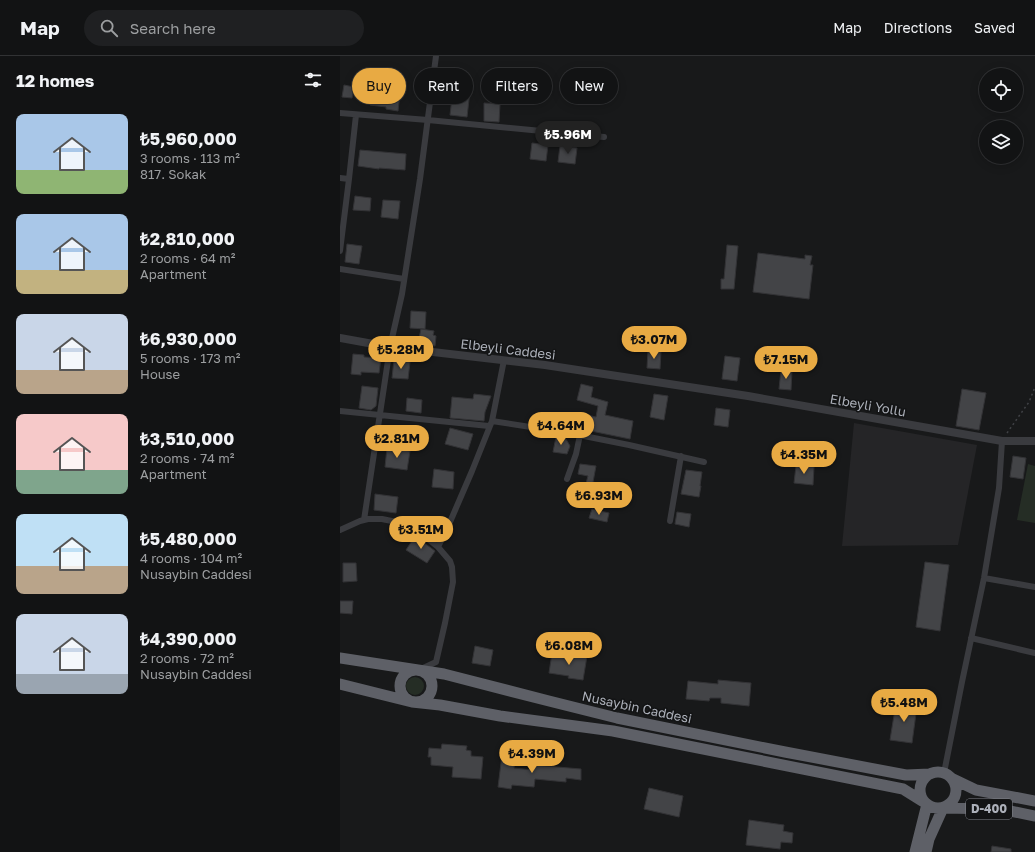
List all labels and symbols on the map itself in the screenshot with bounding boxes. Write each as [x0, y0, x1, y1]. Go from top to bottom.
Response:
pin: ₺5.96M [535, 121, 601, 155]
pin: ₺3.07M [621, 326, 687, 360]
street label: Elbeyli Caddesi [460, 335, 556, 363]
pin: ₺5.28M [368, 336, 434, 370]
pin: ₺7.15M [753, 346, 819, 380]
street label: Elbeyli Yollu [829, 390, 907, 420]
pin: ₺4.64M [528, 412, 594, 446]
pin: ₺2.81M [364, 425, 430, 459]
pin: ₺4.35M [771, 441, 837, 475]
pin: ₺6.93M [566, 482, 632, 516]
pin: ₺3.51M [388, 516, 454, 550]
pin: ₺6.08M [536, 632, 602, 666]
street label: Nusaybin Caddesi [581, 688, 693, 726]
pin: ₺5.48M [871, 689, 937, 723]
pin: ₺4.39M [499, 740, 565, 774]
road number: D-400 [966, 799, 1012, 819]

